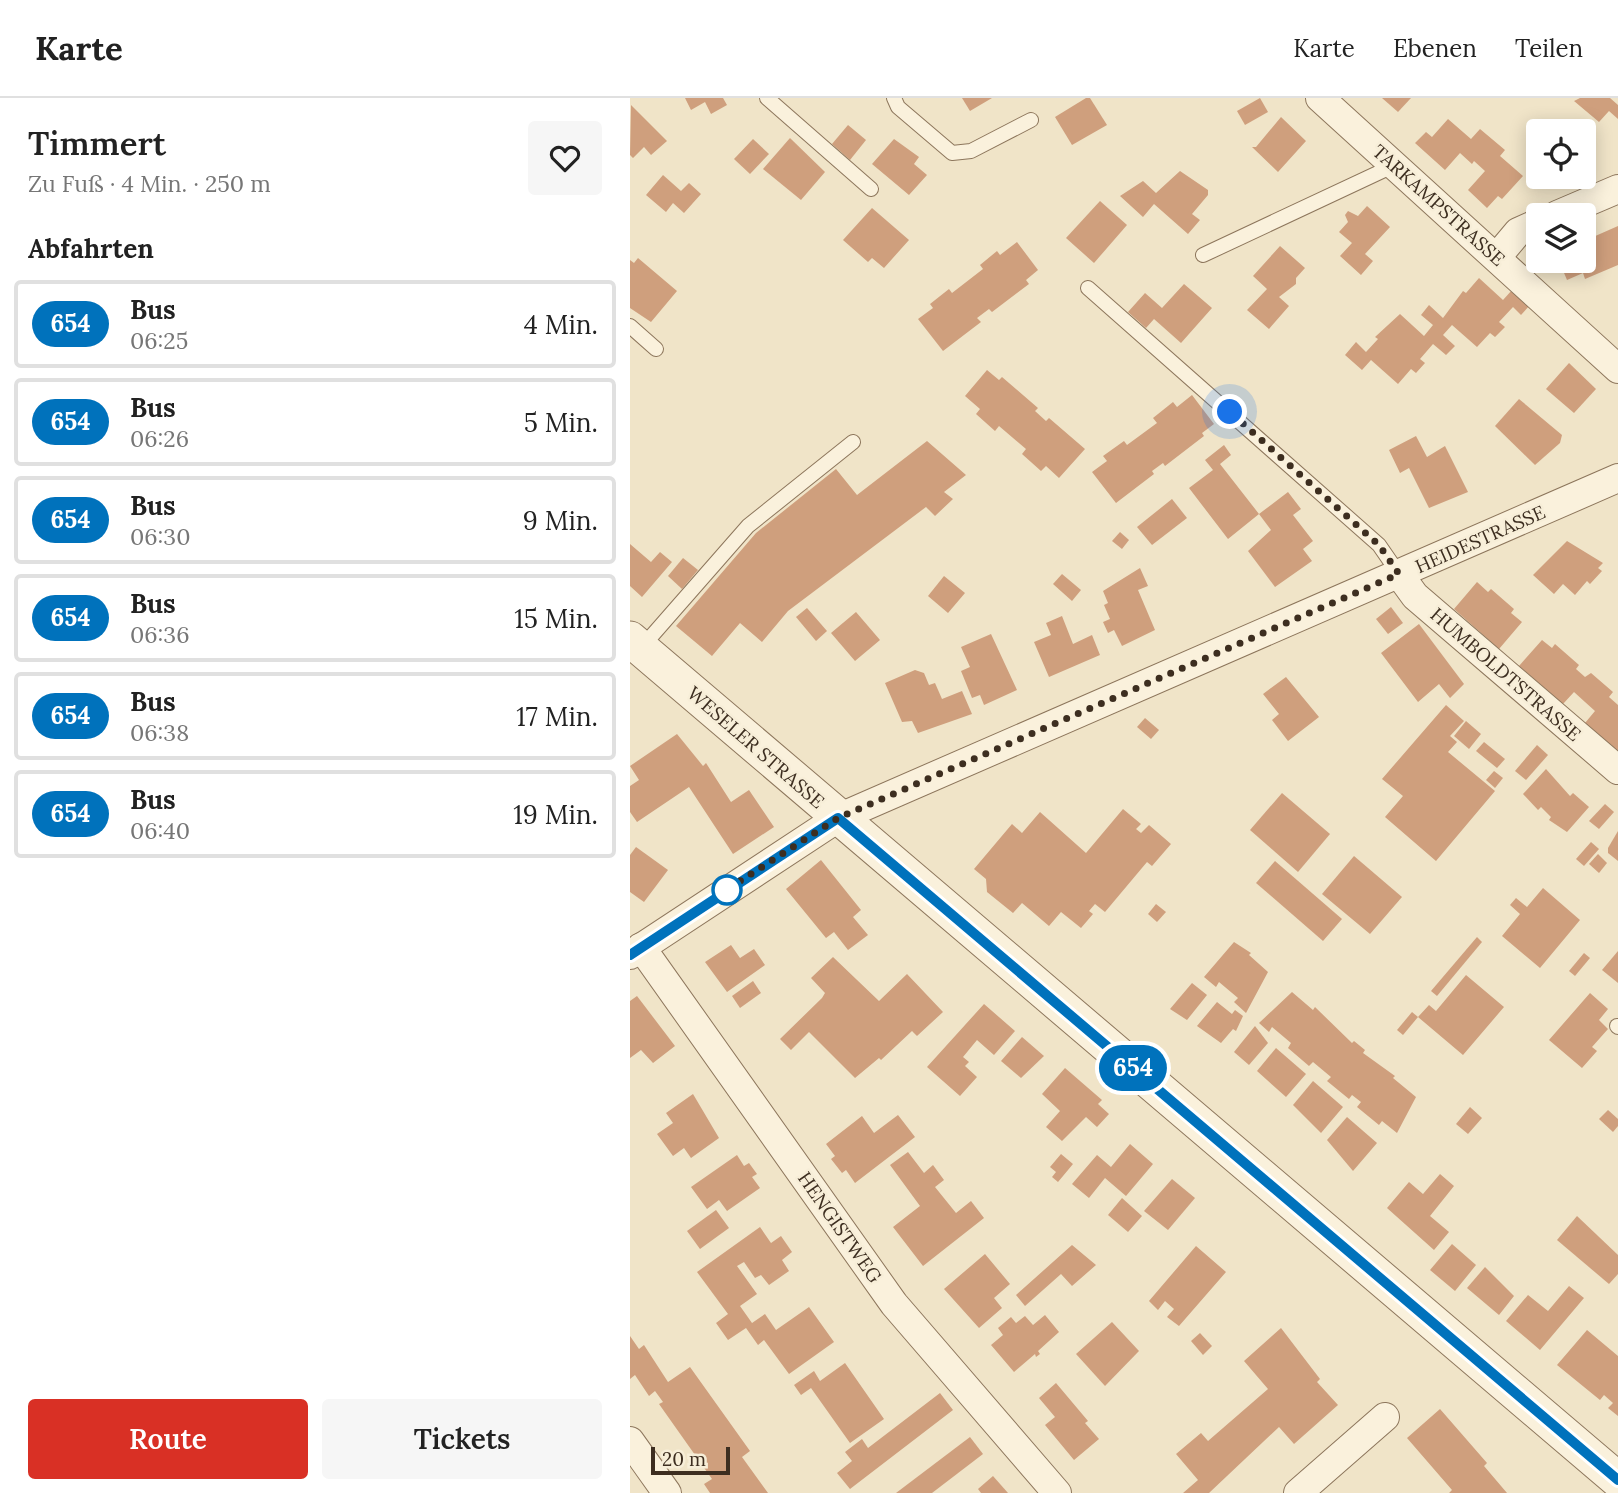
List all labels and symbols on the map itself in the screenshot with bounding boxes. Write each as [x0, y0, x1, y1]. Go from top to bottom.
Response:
street label: TARKAMPSTRASSE [1368, 139, 1510, 271]
your location [1212, 394, 1247, 429]
street label: HEIDESTRASSE [1411, 500, 1549, 578]
street label: HUMBOLDTSTRASSE [1426, 602, 1586, 746]
street label: WESELER STRASSE [682, 681, 830, 813]
unlabelled marker [712, 875, 742, 905]
line badge: 654 [1093, 1045, 1173, 1091]
street label: HENGISTWEG [793, 1167, 887, 1288]
scale bar [651, 1444, 730, 1476]

